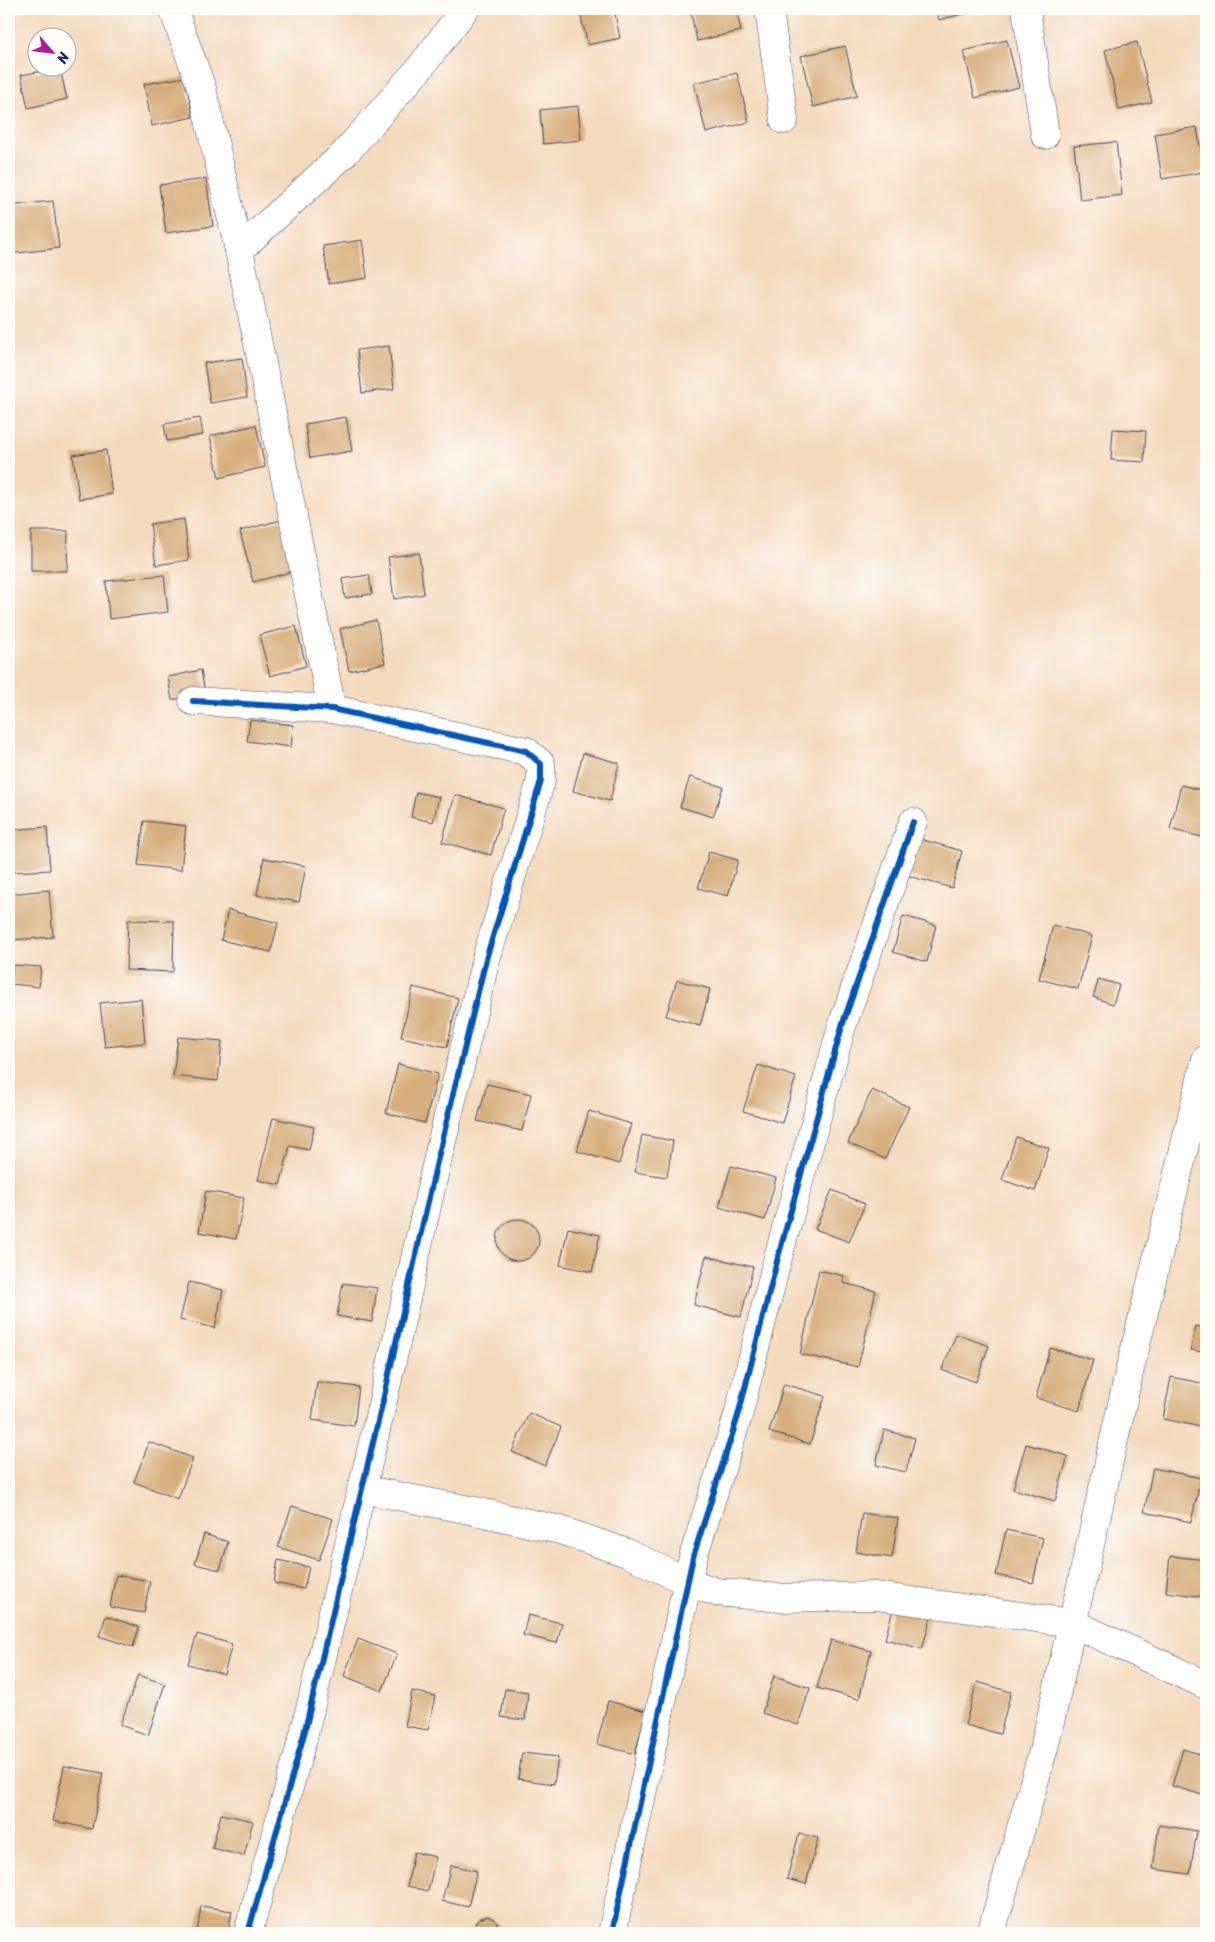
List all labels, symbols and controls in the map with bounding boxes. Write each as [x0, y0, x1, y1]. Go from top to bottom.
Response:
north arrow [28, 28, 78, 78]
text: N [50, 47, 77, 68]

